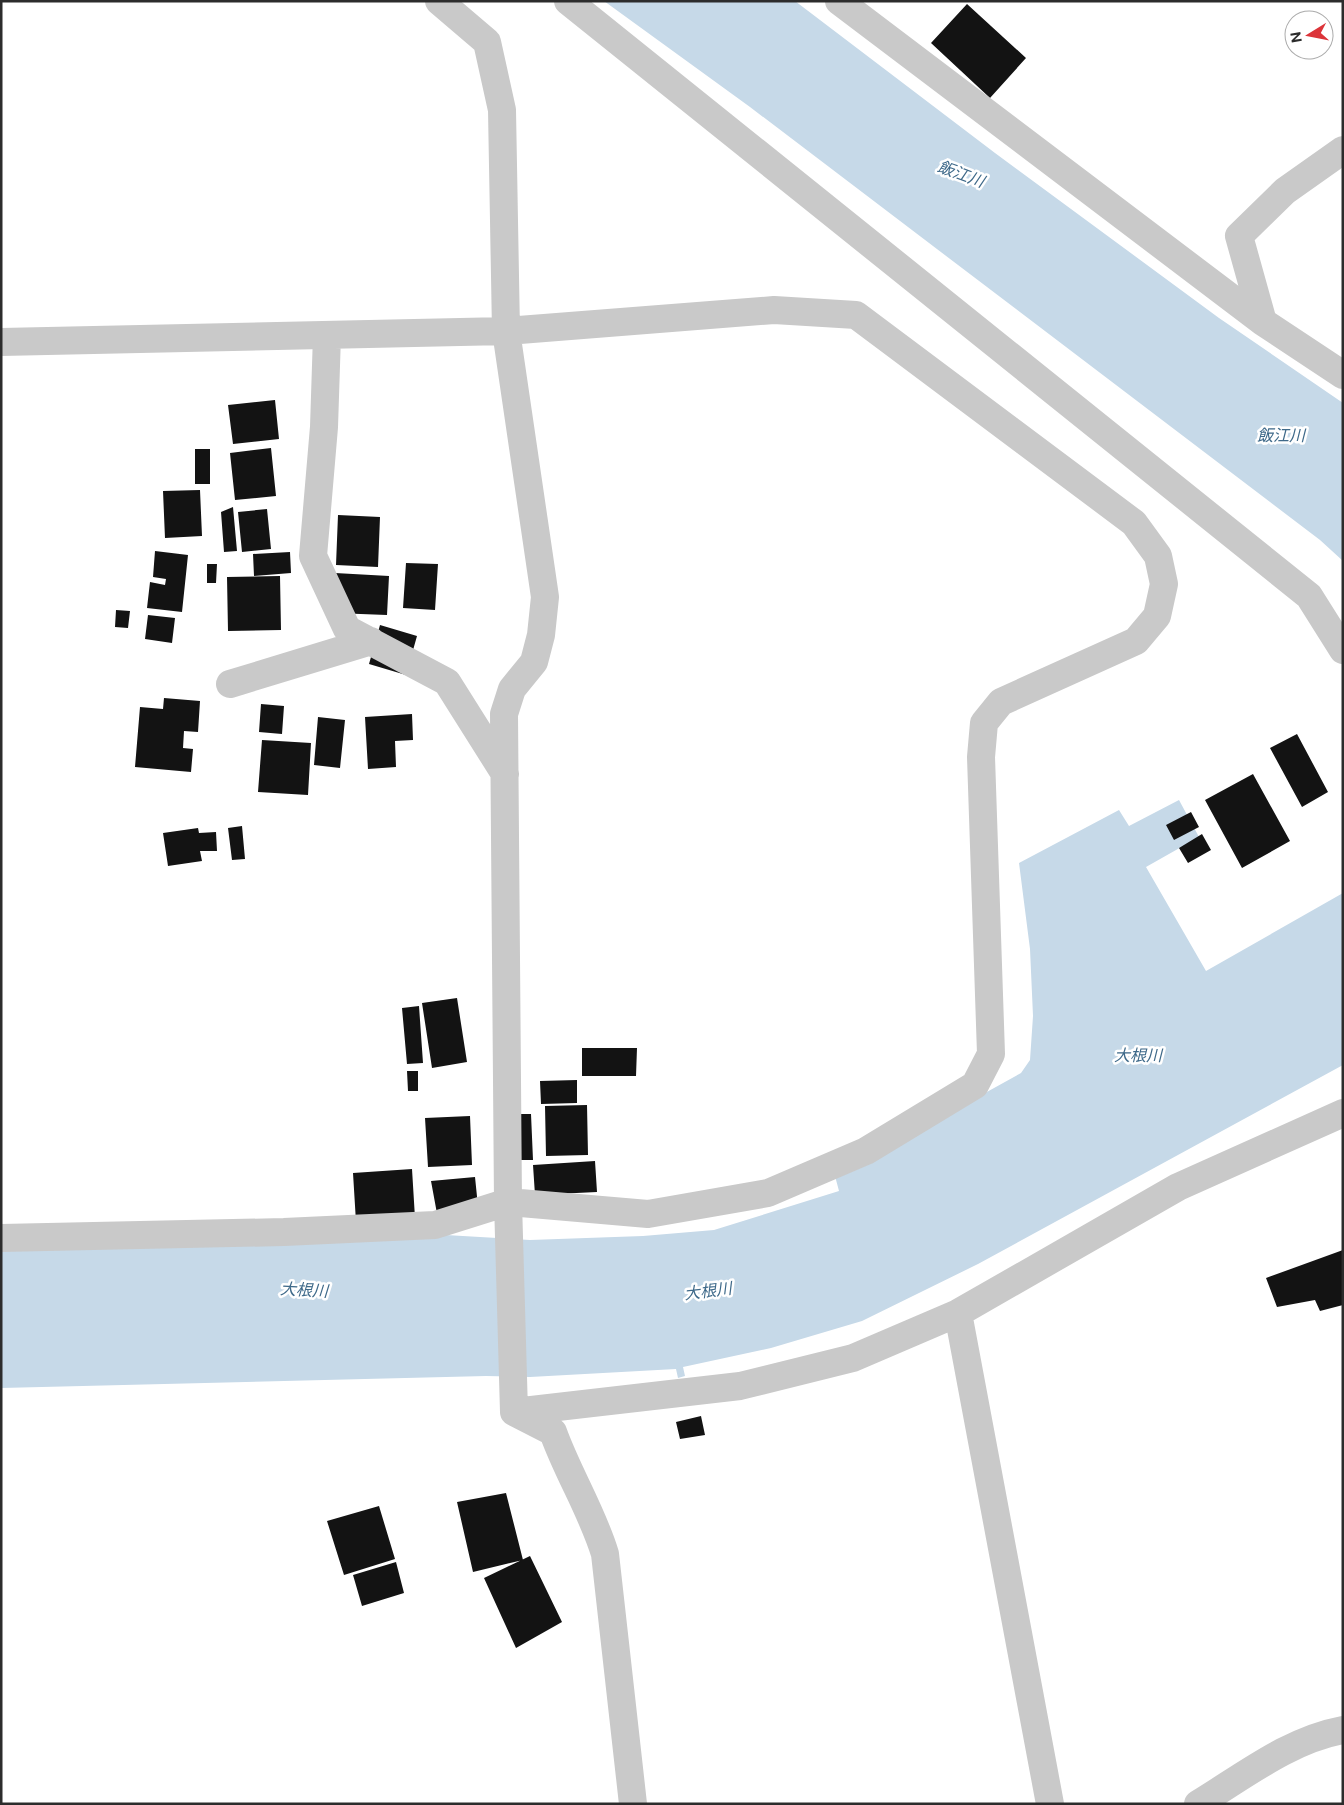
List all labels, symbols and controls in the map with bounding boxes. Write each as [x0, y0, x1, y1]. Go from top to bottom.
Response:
north arrow [1284, 10, 1334, 60]
text: N [1287, 30, 1305, 44]
water label: 飯江川 [935, 157, 989, 192]
water label: 飯江川 [1257, 426, 1307, 445]
water label: 大根川 [1114, 1046, 1164, 1065]
water label: 大根川 [683, 1278, 735, 1303]
water label: 大根川 [280, 1279, 330, 1301]

